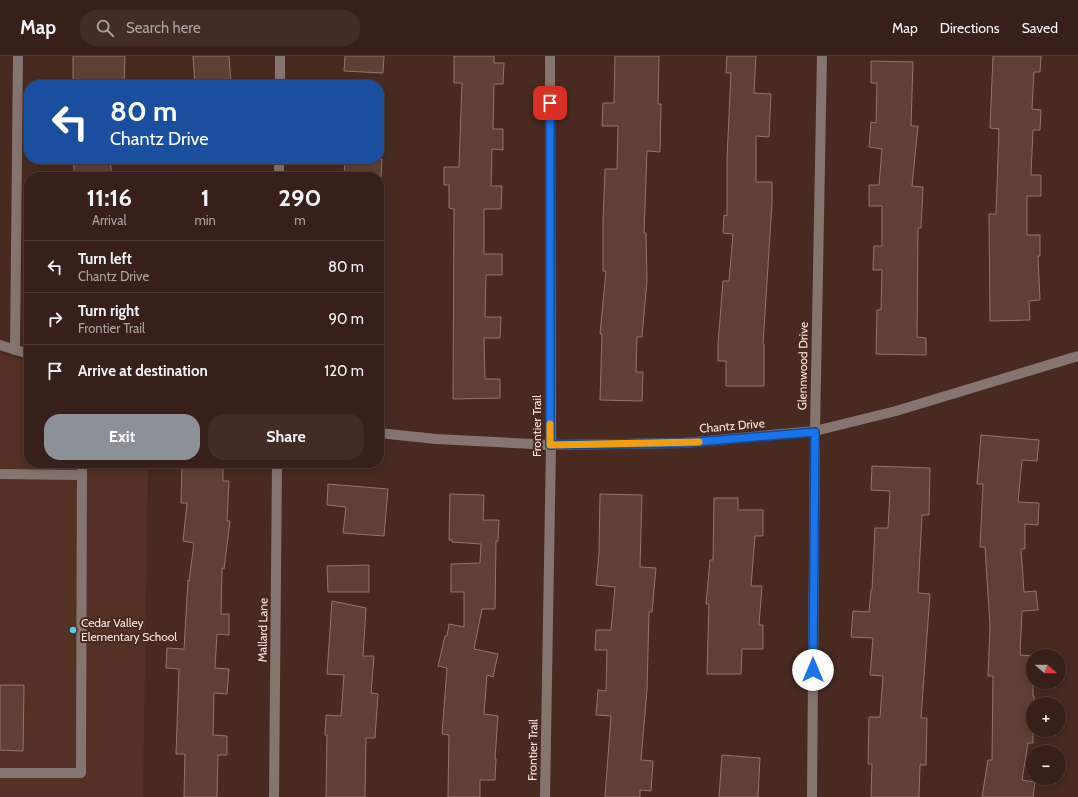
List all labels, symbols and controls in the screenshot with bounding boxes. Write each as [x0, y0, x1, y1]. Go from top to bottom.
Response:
search box [80, 10, 360, 46]
text: Map [20, 16, 56, 39]
icon: search [94, 17, 116, 39]
text: Search here [126, 19, 201, 37]
text: Map [892, 19, 918, 37]
text: Directions [940, 19, 1000, 37]
text: Saved [1022, 19, 1058, 37]
pin [533, 86, 567, 120]
icon: arrive [539, 92, 561, 114]
text: 80 m [110, 94, 177, 128]
icon: left [44, 96, 96, 148]
text: Chantz Drive [110, 128, 208, 150]
text: 11:16 [87, 183, 132, 212]
text: 1 [201, 183, 210, 212]
text: 290 [278, 183, 321, 212]
text: Arrival [92, 212, 127, 228]
text: min [194, 212, 216, 228]
text: m [294, 212, 306, 228]
text: Turn left [78, 250, 132, 268]
icon: left [44, 256, 66, 278]
text: 80 m [328, 258, 364, 276]
text: Chantz Drive [78, 268, 149, 284]
text: Turn right [78, 302, 139, 320]
icon: right [44, 308, 66, 330]
text: 90 m [328, 310, 364, 328]
text: Frontier Trail [78, 320, 145, 336]
street label: Glennwood Drive [794, 322, 811, 410]
icon: arrive [44, 360, 66, 382]
text: Arrive at destination [78, 362, 208, 380]
text: 120 m [324, 362, 364, 380]
street label: Frontier Trail [529, 395, 544, 457]
button: Exit [44, 414, 200, 460]
button: Share [208, 414, 364, 460]
street label: Chantz Drive [699, 415, 765, 436]
street label: Mallard Lane [254, 598, 271, 662]
place label: Cedar Valley Elementary School [81, 615, 177, 644]
marker: Cedar Valley Elementary School [68, 625, 78, 635]
position arrow [792, 649, 834, 691]
north arrow [1026, 649, 1066, 689]
map controls [1026, 649, 1066, 785]
button: + [1026, 697, 1066, 737]
street label: Frontier Trail [524, 719, 541, 781]
button: − [1026, 745, 1066, 785]

